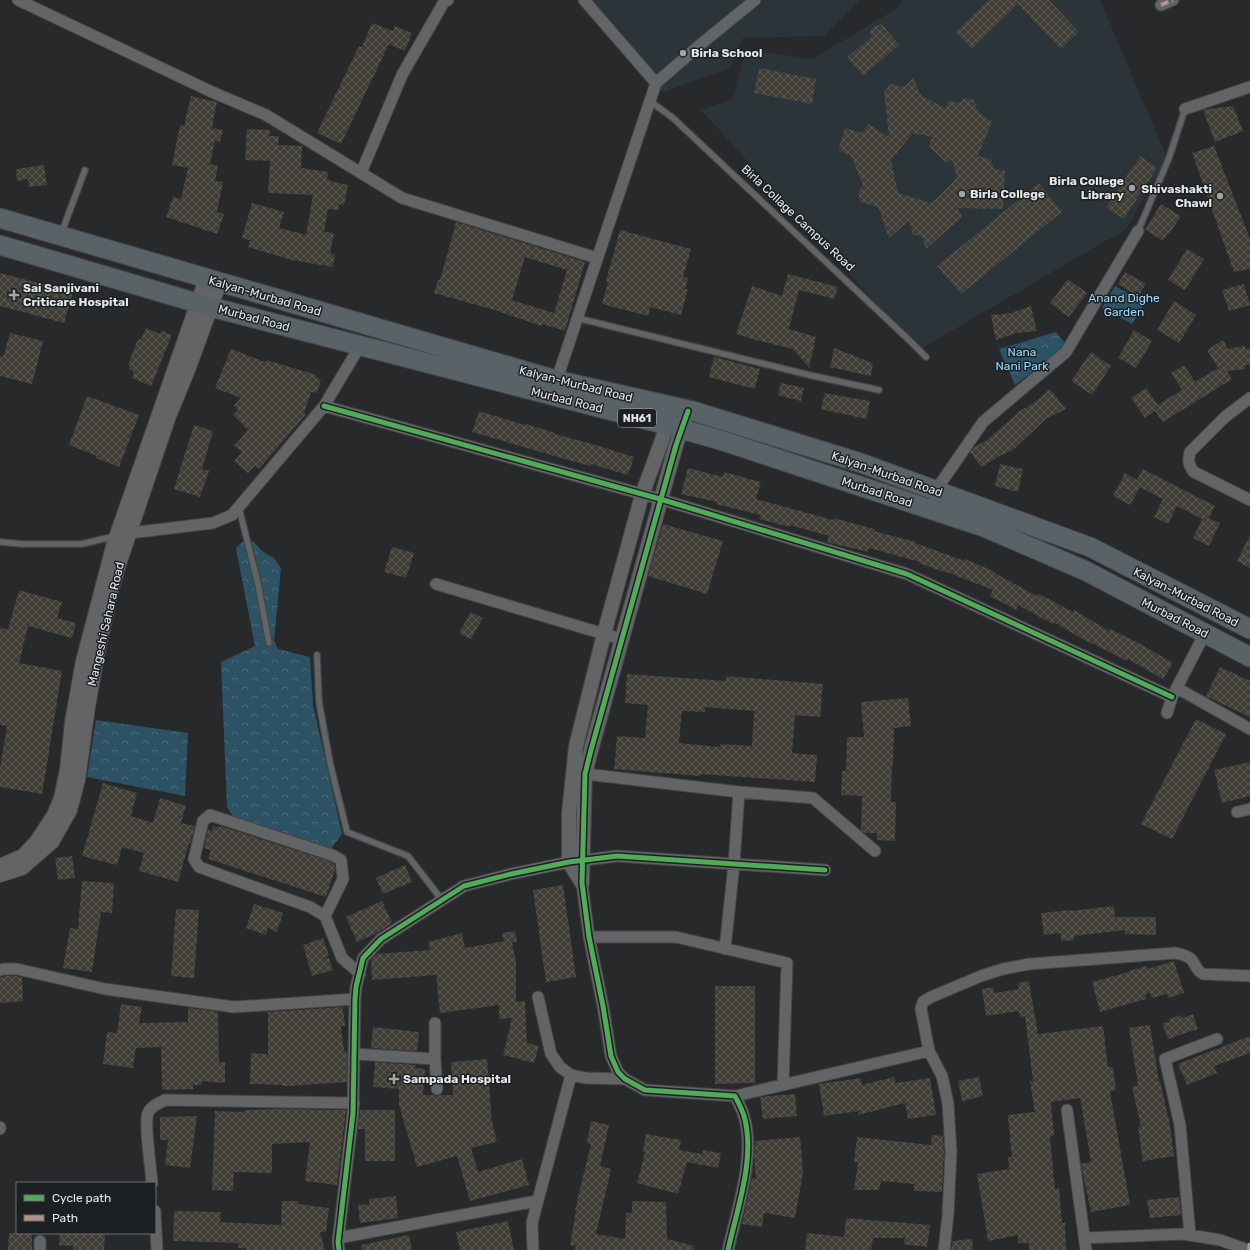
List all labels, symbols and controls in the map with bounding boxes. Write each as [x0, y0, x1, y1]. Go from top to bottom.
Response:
place label: Birla School [691, 46, 762, 60]
marker: Birla School [678, 48, 688, 58]
street label: Birla Collage Campus Road [739, 162, 857, 274]
place label: Birla College Library [1049, 174, 1124, 202]
place label: Shivashakti Chawl [1141, 182, 1212, 210]
marker: Birla College Library [1127, 183, 1137, 193]
place label: Birla College [970, 187, 1045, 201]
marker: Birla College [957, 189, 967, 199]
marker: Shivashakti Chawl [1215, 191, 1225, 201]
street label: Kalyan-Murbad Road [207, 273, 323, 319]
place label: Sai Sanjivani Criticare Hospital [23, 281, 129, 309]
marker: Sai Sanjivani Criticare Hospital [8, 289, 20, 301]
park label: Anand Dighe Garden [1088, 291, 1160, 319]
street label: Murbad Road [217, 302, 291, 334]
park label: Nana Nani Park [995, 345, 1049, 373]
street label: Kalyan-Murbad Road [518, 363, 634, 405]
street label: Murbad Road [530, 384, 604, 416]
road number: NH61 [618, 409, 656, 427]
street label: Kalyan-Murbad Road [830, 448, 944, 500]
street label: Murbad Road [840, 474, 914, 510]
street label: Mangeshi Sahara Road [85, 561, 127, 687]
street label: Kalyan-Murbad Road [1131, 564, 1241, 630]
street label: Murbad Road [1139, 595, 1211, 641]
place label: Sampada Hospital [403, 1072, 511, 1086]
marker: Sampada Hospital [388, 1073, 400, 1085]
legend [16, 1182, 156, 1234]
text: Cycle path [52, 1191, 111, 1205]
text: Path [52, 1211, 78, 1225]

